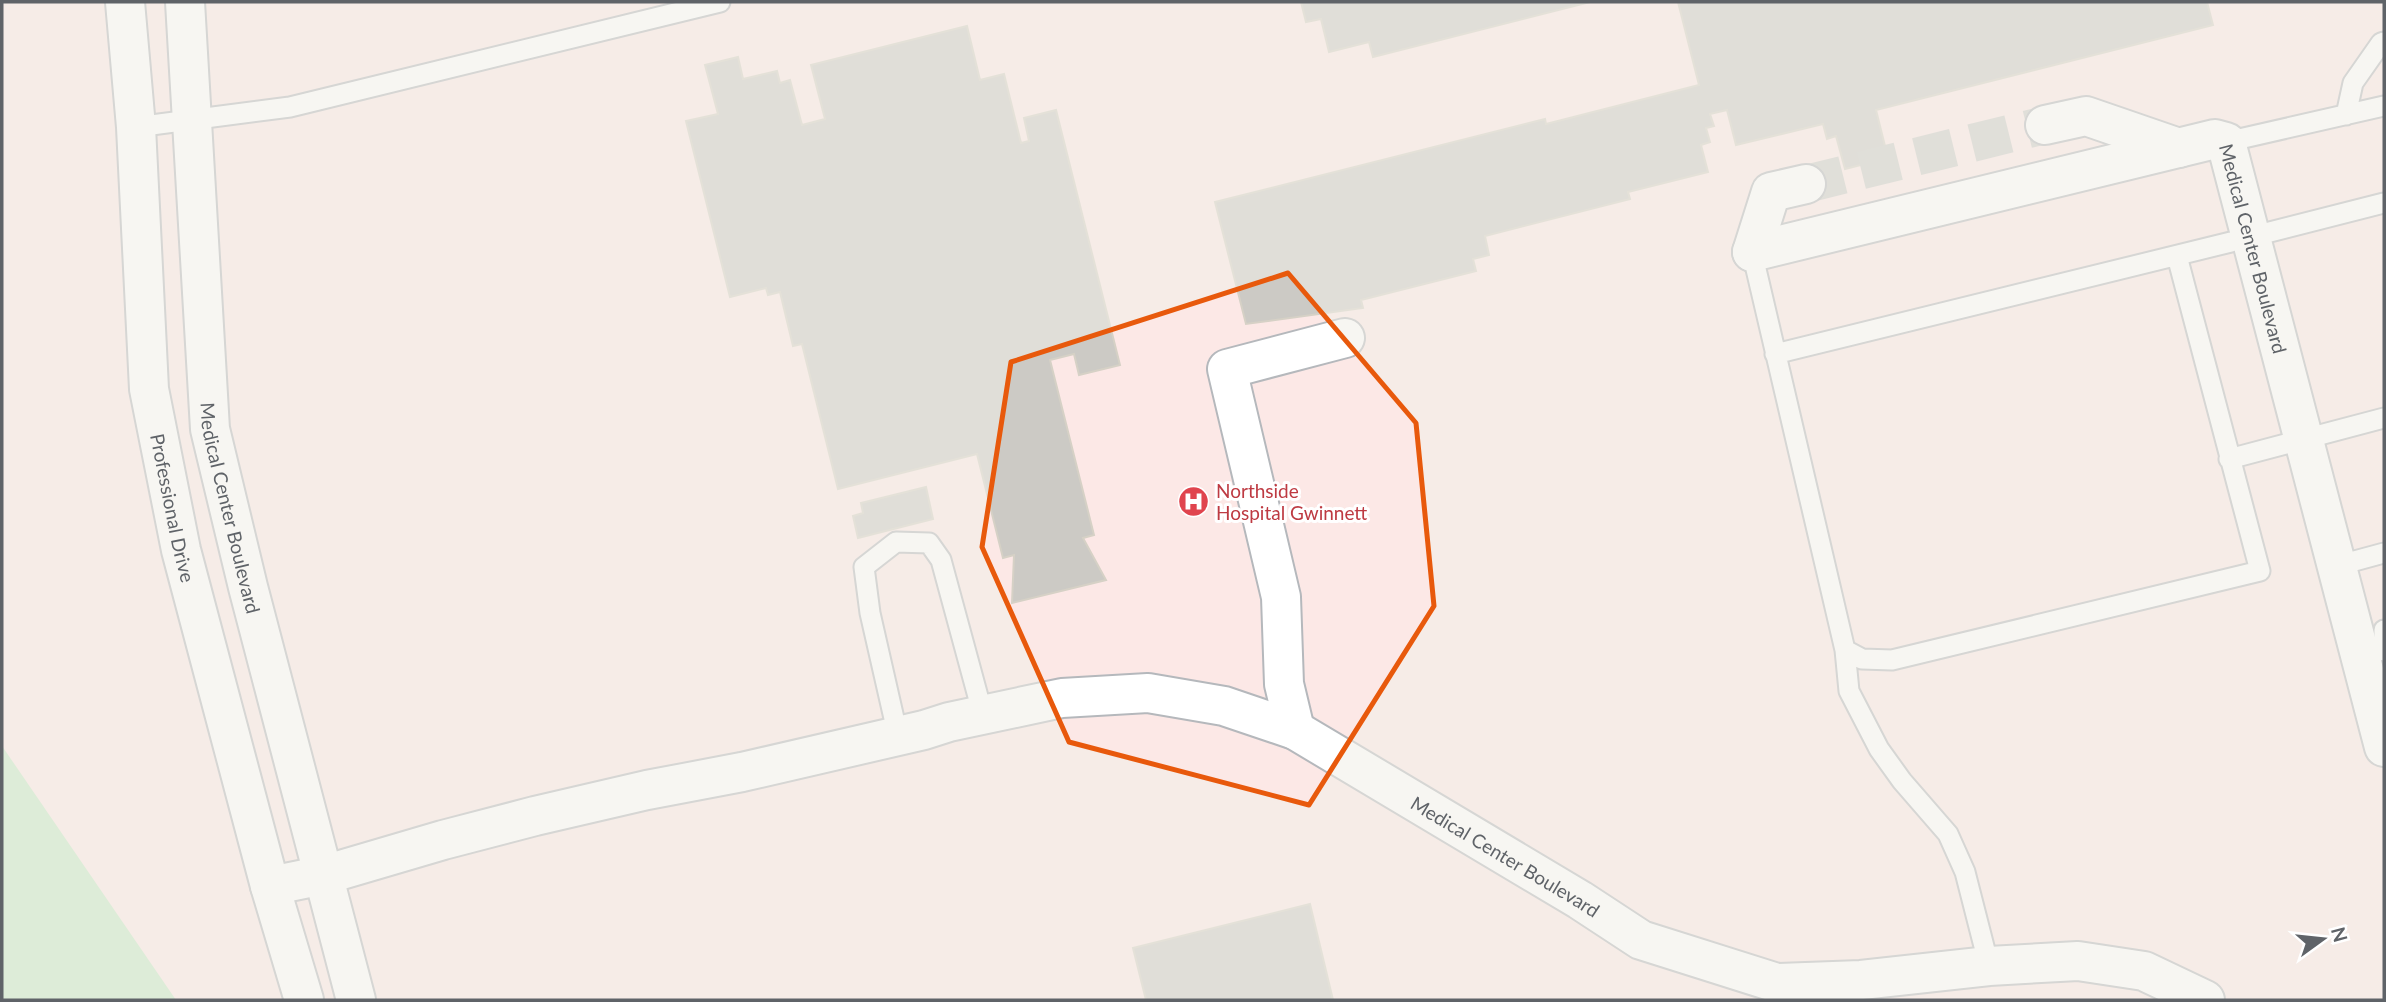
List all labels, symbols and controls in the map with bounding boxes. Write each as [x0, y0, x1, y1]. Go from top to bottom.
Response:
street label: Medical Center Boulevard [2215, 141, 2292, 356]
street label: Medical Center Boulevard [197, 402, 266, 616]
street label: Professional Drive [147, 431, 200, 585]
place label: Northside Hospital Gwinnett [1216, 479, 1367, 524]
hospital icon: Northside Hospital Gwinnett [1176, 484, 1210, 518]
street label: Medical Center Boulevard [1407, 791, 1604, 921]
north arrow [2288, 904, 2358, 974]
text: N [2327, 924, 2353, 945]

